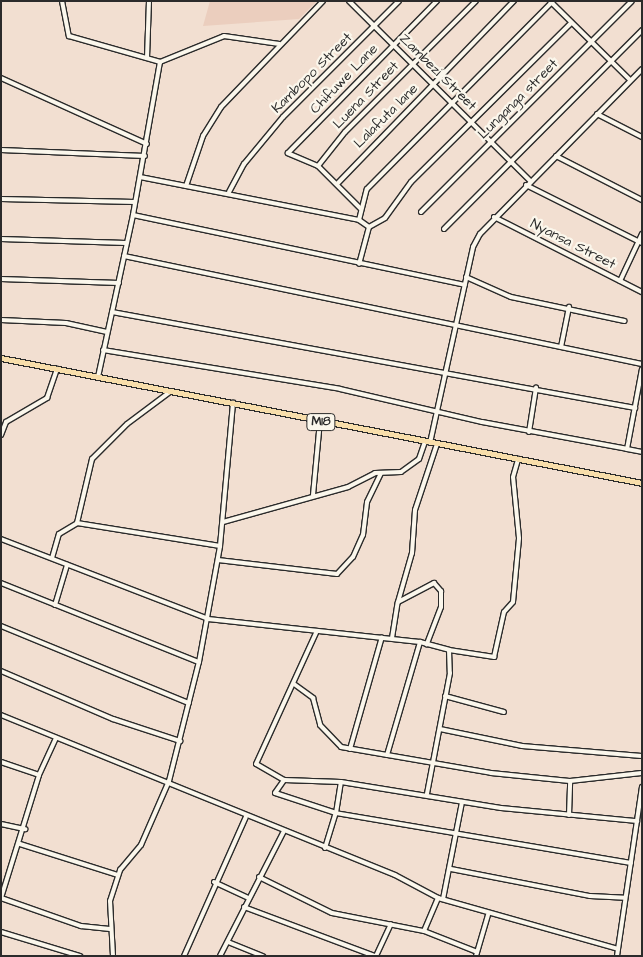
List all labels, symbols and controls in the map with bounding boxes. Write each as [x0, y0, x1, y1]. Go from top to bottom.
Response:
street label: Kambopo Street [268, 29, 356, 117]
street label: Zambezi Street [396, 30, 480, 114]
street label: Chifuwe Lane [307, 41, 381, 117]
street label: Lunganga street [474, 55, 562, 143]
street label: Luena Street [330, 58, 402, 132]
street label: Lalafuta lane [350, 80, 422, 152]
street label: Nyansa Street [528, 215, 618, 273]
road number: M18 [306, 412, 336, 432]

